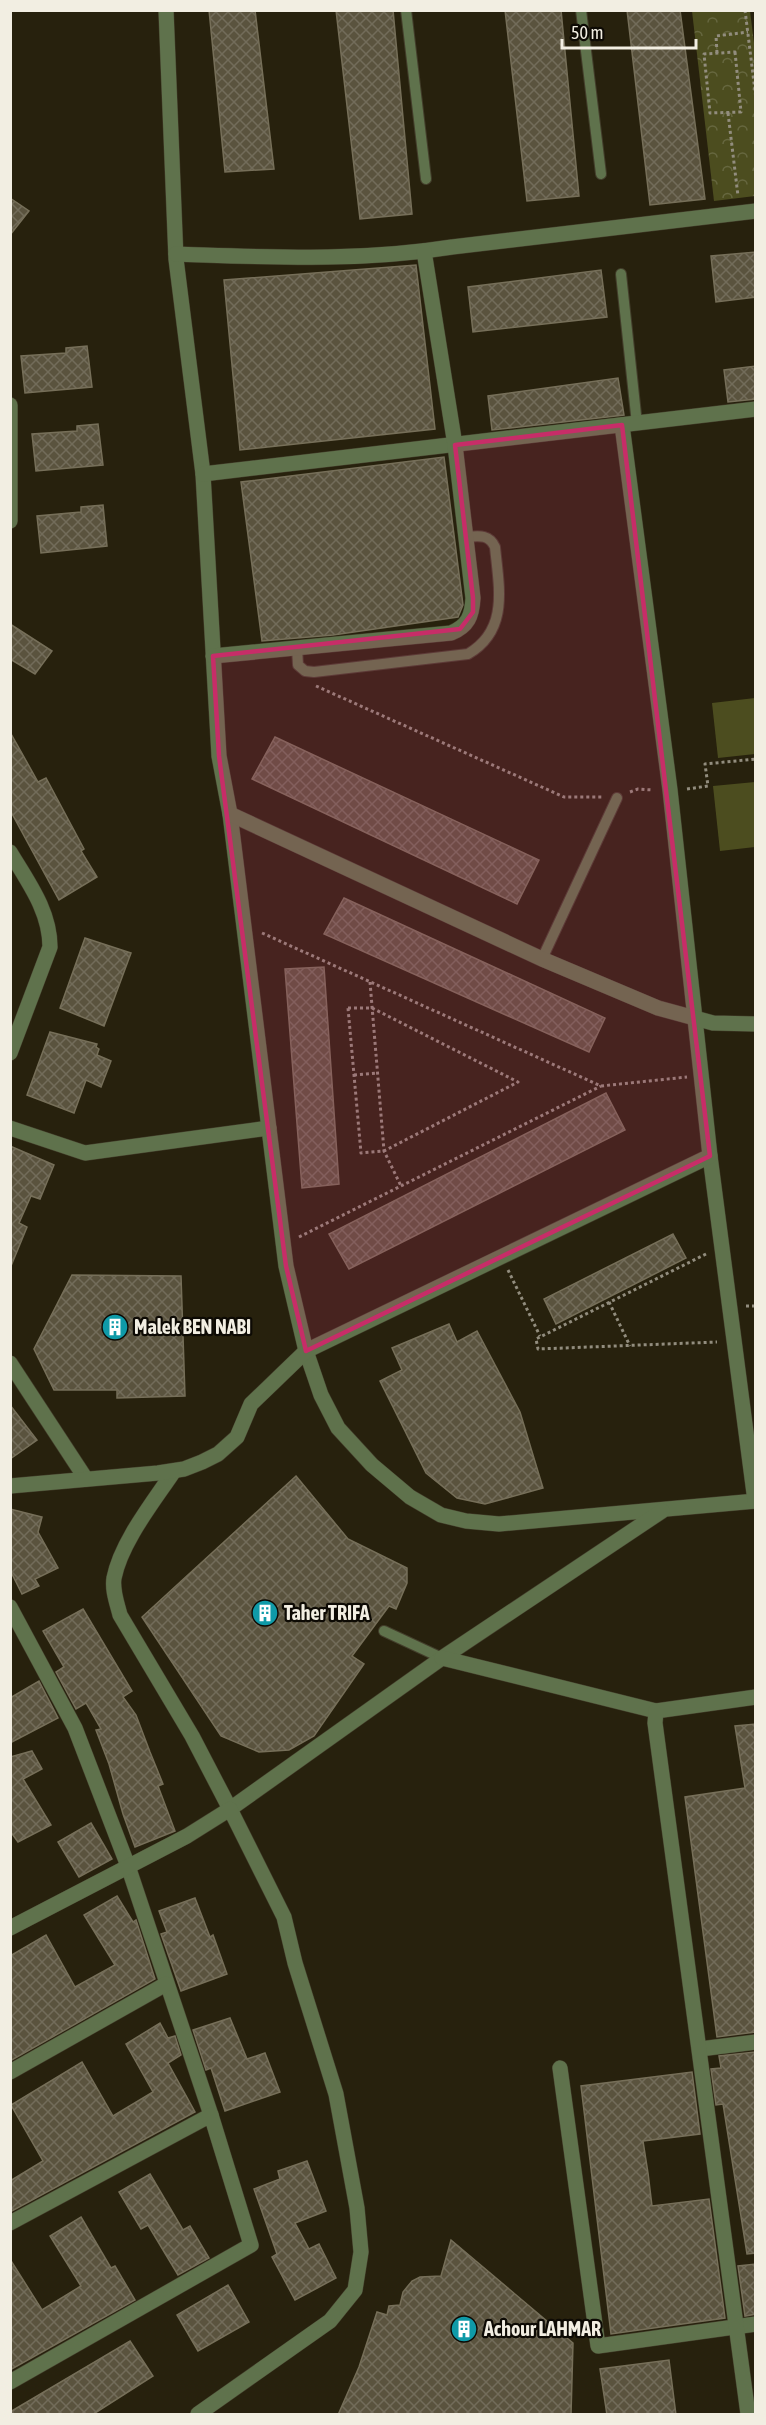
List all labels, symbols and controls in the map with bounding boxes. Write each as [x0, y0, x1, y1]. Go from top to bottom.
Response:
scale bar [562, 12, 696, 50]
text: 50 m [571, 22, 603, 43]
building icon: Malek BEN NABI [100, 1312, 130, 1342]
place label: Malek BEN NABI [134, 1315, 251, 1338]
building icon: Taher TRIFA [250, 1598, 280, 1628]
place label: Taher TRIFA [284, 1601, 370, 1624]
building icon: Achour LAHMAR [449, 2314, 479, 2344]
place label: Achour LAHMAR [483, 2317, 601, 2340]

